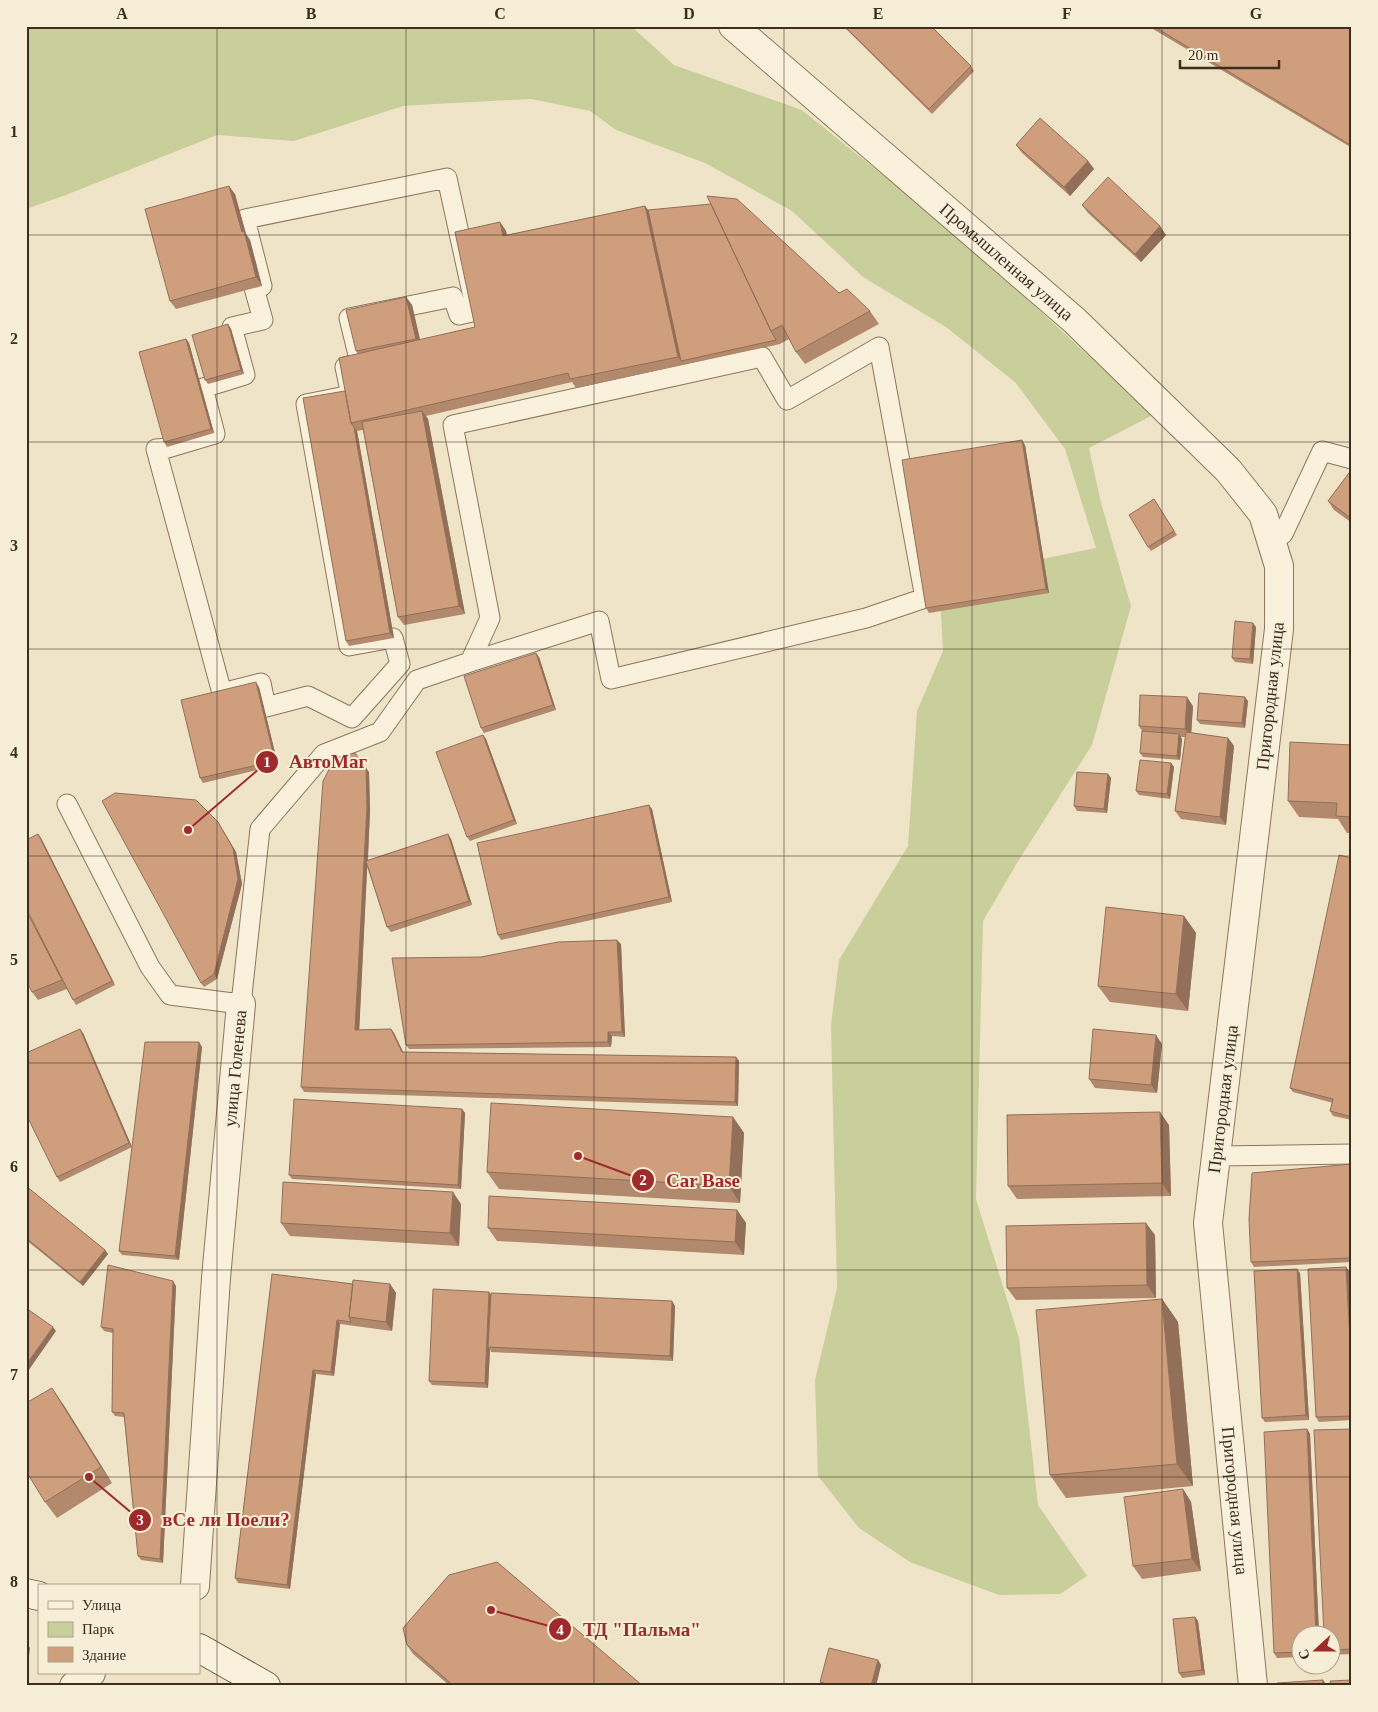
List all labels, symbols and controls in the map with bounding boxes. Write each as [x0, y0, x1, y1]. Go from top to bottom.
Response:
text: A [116, 5, 128, 22]
text: B [306, 5, 317, 22]
text: C [494, 5, 506, 22]
text: D [683, 5, 695, 22]
text: E [873, 5, 883, 22]
text: F [1062, 5, 1072, 22]
text: G [1250, 5, 1263, 22]
scale bar [1180, 38, 1279, 70]
text: 20 m [1188, 47, 1219, 63]
text: 1 [10, 123, 18, 140]
street label: Промышленная улица [936, 199, 1077, 325]
text: 2 [10, 330, 18, 347]
text: 3 [10, 537, 18, 554]
street label: Пригородная улица [1252, 621, 1288, 771]
text: 4 [10, 744, 18, 761]
callout: АвтоМаг [254, 745, 377, 779]
text: АвтоМаг [289, 751, 367, 772]
text: 1 [263, 754, 271, 770]
text: 5 [10, 951, 18, 968]
street label: улица Голенева [220, 1009, 250, 1128]
street label: Пригородная улица [1204, 1024, 1242, 1174]
text: 6 [10, 1158, 18, 1175]
callout: Car Base [630, 1163, 750, 1197]
text: Car Base [666, 1170, 740, 1191]
text: 2 [639, 1172, 647, 1188]
text: 7 [10, 1366, 18, 1383]
street label: Пригородная улица [1218, 1425, 1252, 1576]
callout: вСе ли Поели? [127, 1503, 300, 1537]
text: вСе ли Поели? [162, 1509, 290, 1530]
text: 3 [136, 1512, 144, 1528]
text: 8 [10, 1573, 18, 1590]
legend [38, 1584, 200, 1674]
text: Улица [82, 1597, 121, 1613]
callout: ТД "Пальма" [548, 1612, 711, 1646]
text: ТД "Пальма" [583, 1619, 701, 1640]
text: Парк [82, 1621, 115, 1637]
text: 4 [556, 1622, 564, 1638]
north arrow [1290, 1624, 1340, 1674]
text: Здание [82, 1647, 126, 1663]
text: С [1296, 1647, 1313, 1662]

